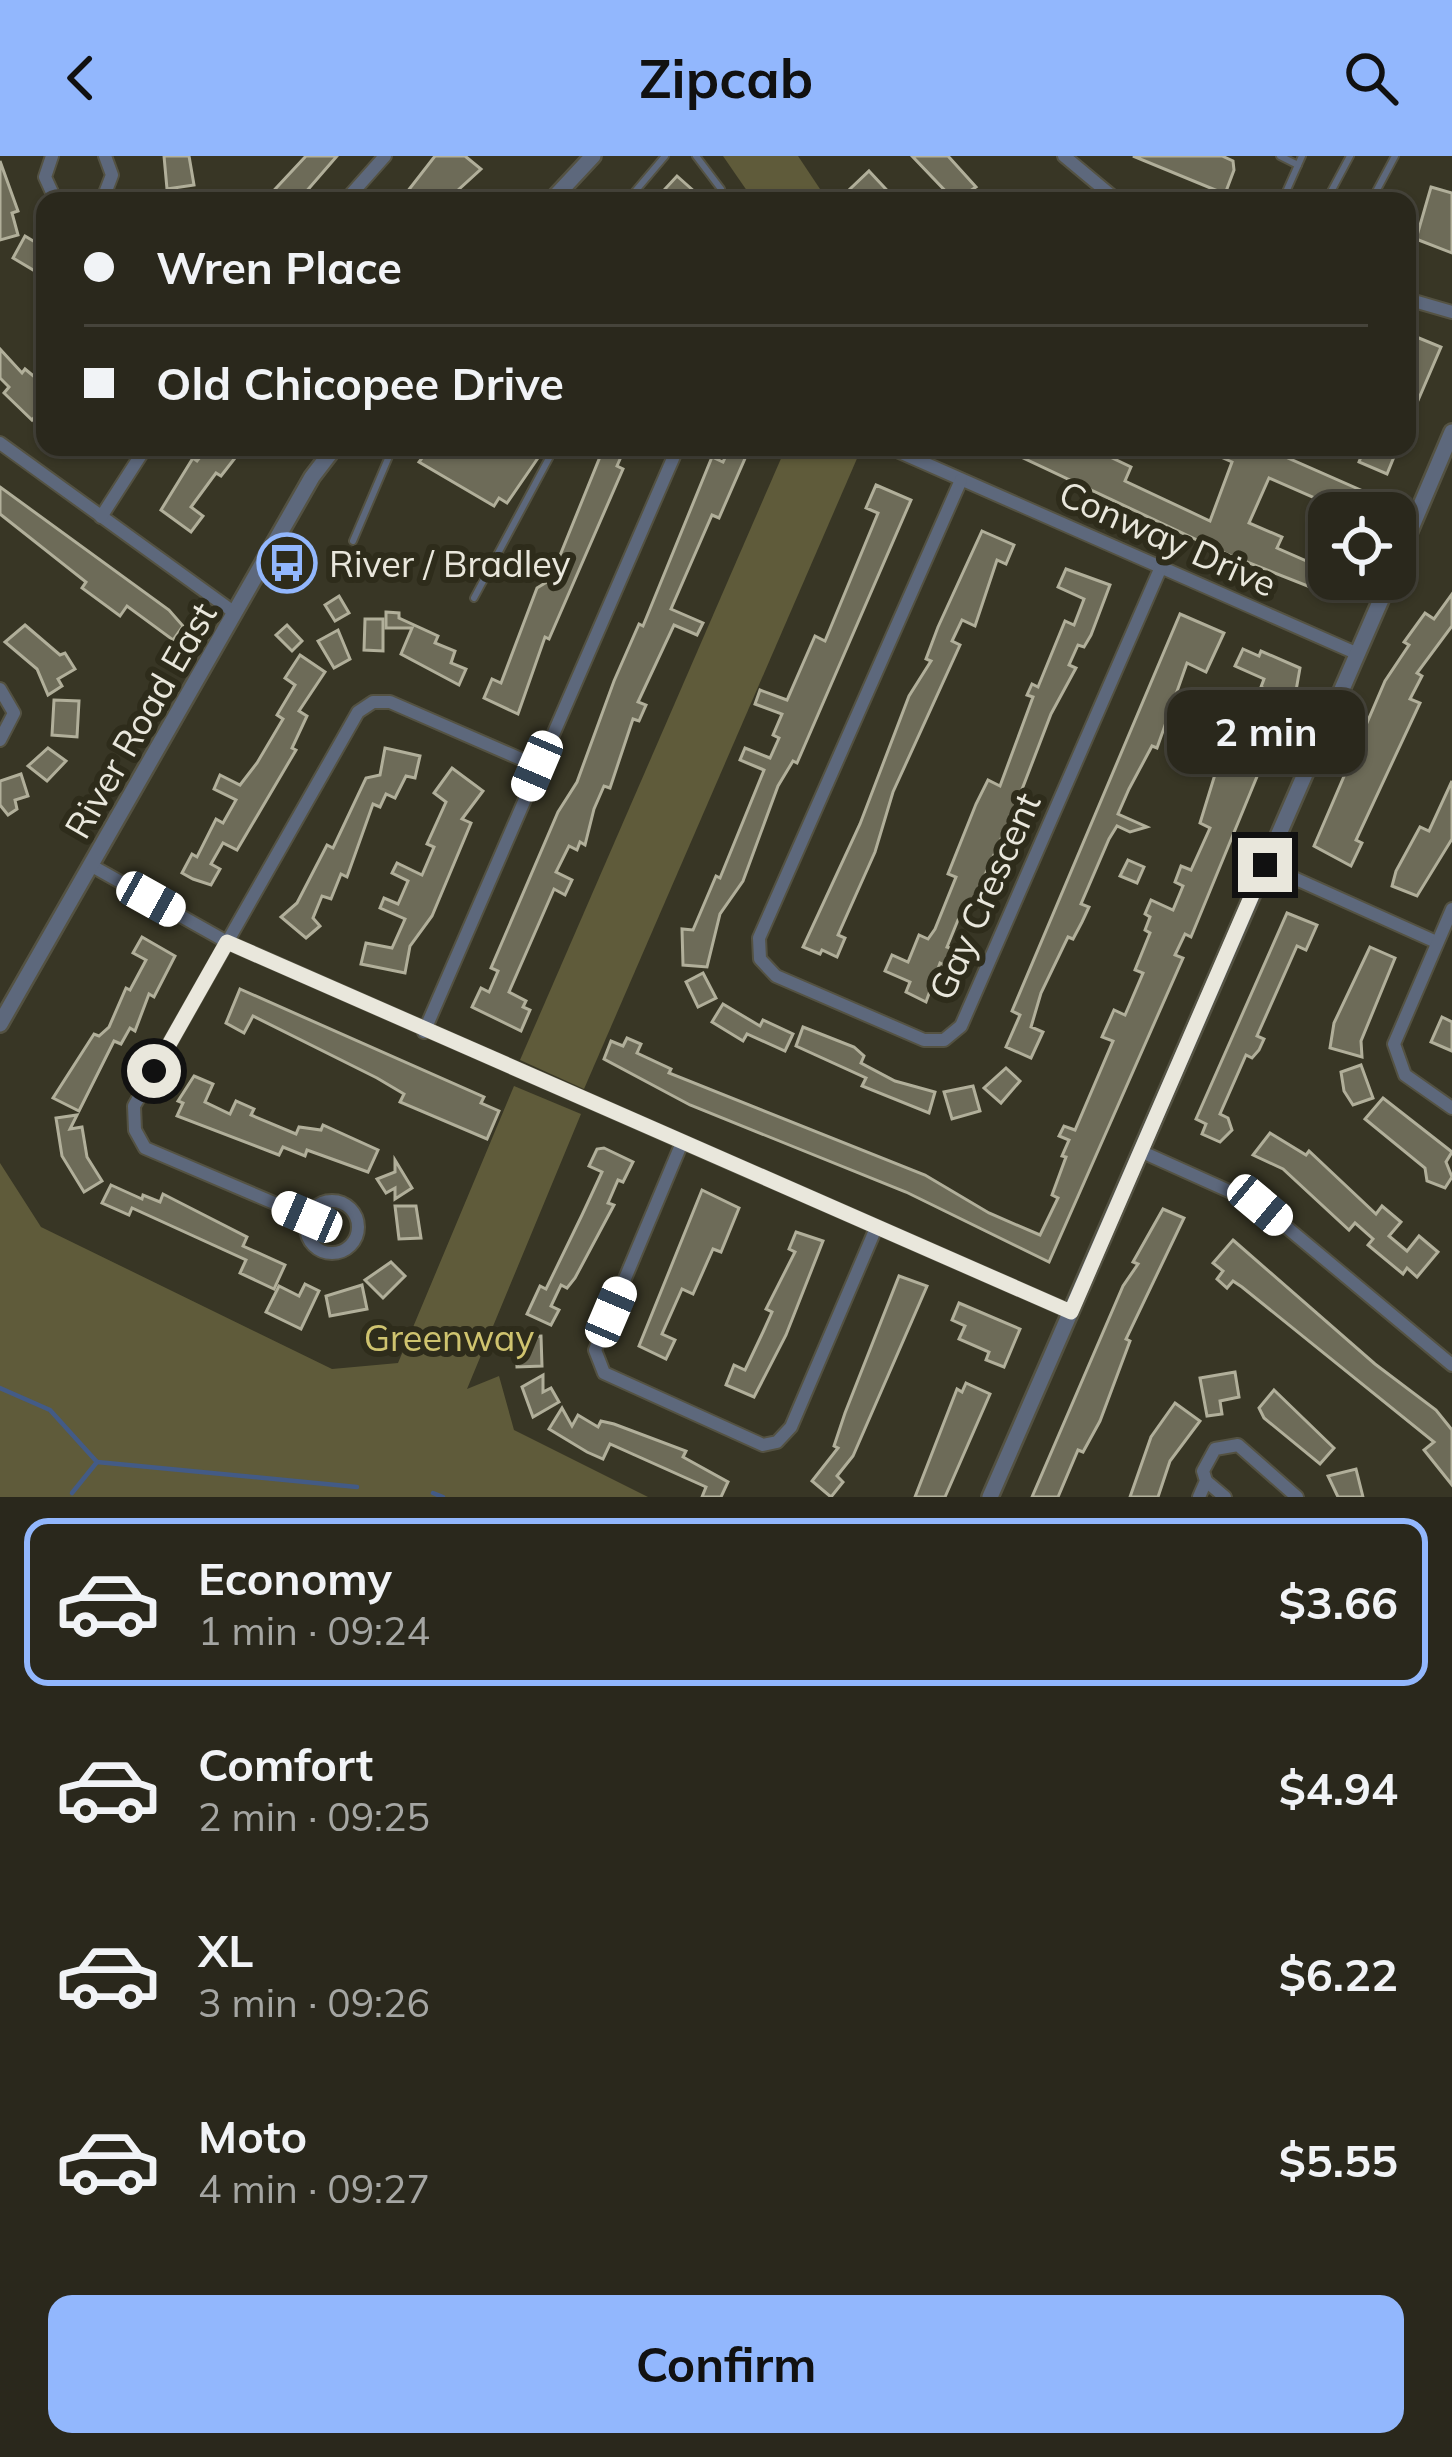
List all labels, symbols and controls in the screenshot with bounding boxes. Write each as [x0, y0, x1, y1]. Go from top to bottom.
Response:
text: Zipcab [639, 44, 813, 112]
icon: back [48, 45, 114, 111]
icon: search [1338, 45, 1404, 111]
text: Wren Place [156, 239, 402, 295]
text: Old Chicopee Drive [156, 355, 564, 411]
street label: Conway Drive [1053, 470, 1283, 606]
map controls [1308, 492, 1416, 600]
button: locate [1308, 492, 1416, 600]
bus stop icon: River / Bradley [256, 532, 318, 594]
place label: River / Bradley [329, 541, 571, 586]
street label: River Road East [54, 594, 226, 846]
callout: 2 min [1166, 691, 1364, 775]
text: 2 min [1215, 707, 1317, 756]
car [506, 726, 568, 806]
street label: Gay Crescent [918, 785, 1050, 1007]
route end [1238, 838, 1292, 892]
car [111, 866, 191, 932]
route start [127, 1044, 181, 1098]
car [1221, 1168, 1299, 1242]
car [267, 1186, 347, 1248]
car [580, 1272, 642, 1352]
park label: Greenway [364, 1315, 534, 1360]
icon: car [54, 1548, 162, 1656]
text: Economy [198, 1550, 392, 1606]
text: $3.66 [1279, 1574, 1398, 1630]
text: 1 min · 09:24 [198, 1606, 430, 1655]
icon: car [54, 1734, 162, 1842]
text: Comfort [198, 1736, 373, 1792]
text: $4.94 [1279, 1760, 1398, 1816]
text: 2 min · 09:25 [198, 1792, 430, 1841]
icon: car [54, 1920, 162, 2028]
text: XL [198, 1922, 253, 1978]
text: $6.22 [1279, 1946, 1398, 2002]
text: 3 min · 09:26 [198, 1978, 430, 2027]
icon: car [54, 2106, 162, 2214]
text: Moto [198, 2108, 307, 2164]
text: $5.55 [1279, 2132, 1398, 2188]
text: 4 min · 09:27 [198, 2164, 430, 2213]
button: Confirm [48, 2295, 1404, 2433]

